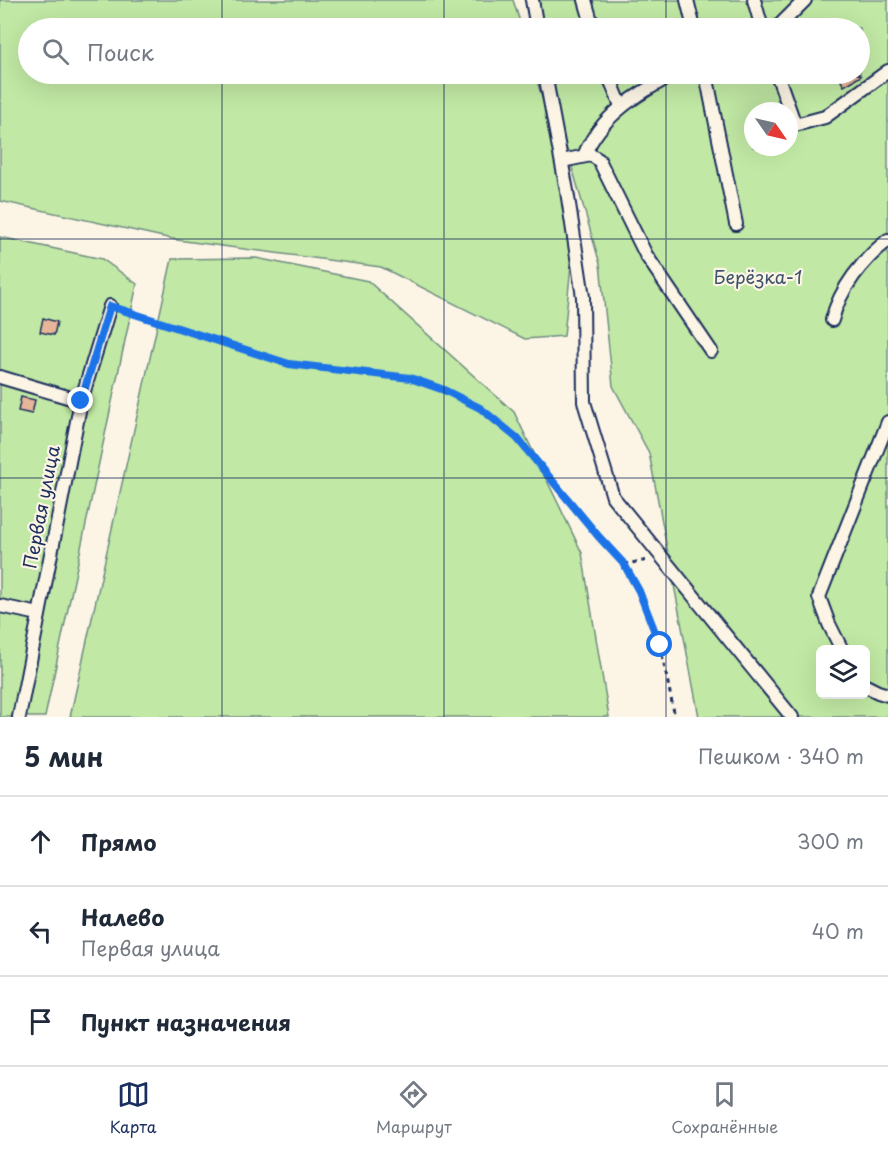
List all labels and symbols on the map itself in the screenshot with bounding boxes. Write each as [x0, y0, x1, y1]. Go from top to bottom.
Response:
north arrow [744, 102, 798, 156]
park label: Берёзка-1 [714, 263, 802, 290]
route end [67, 387, 93, 413]
street label: Первая улица [15, 442, 66, 571]
route start [646, 631, 672, 657]

